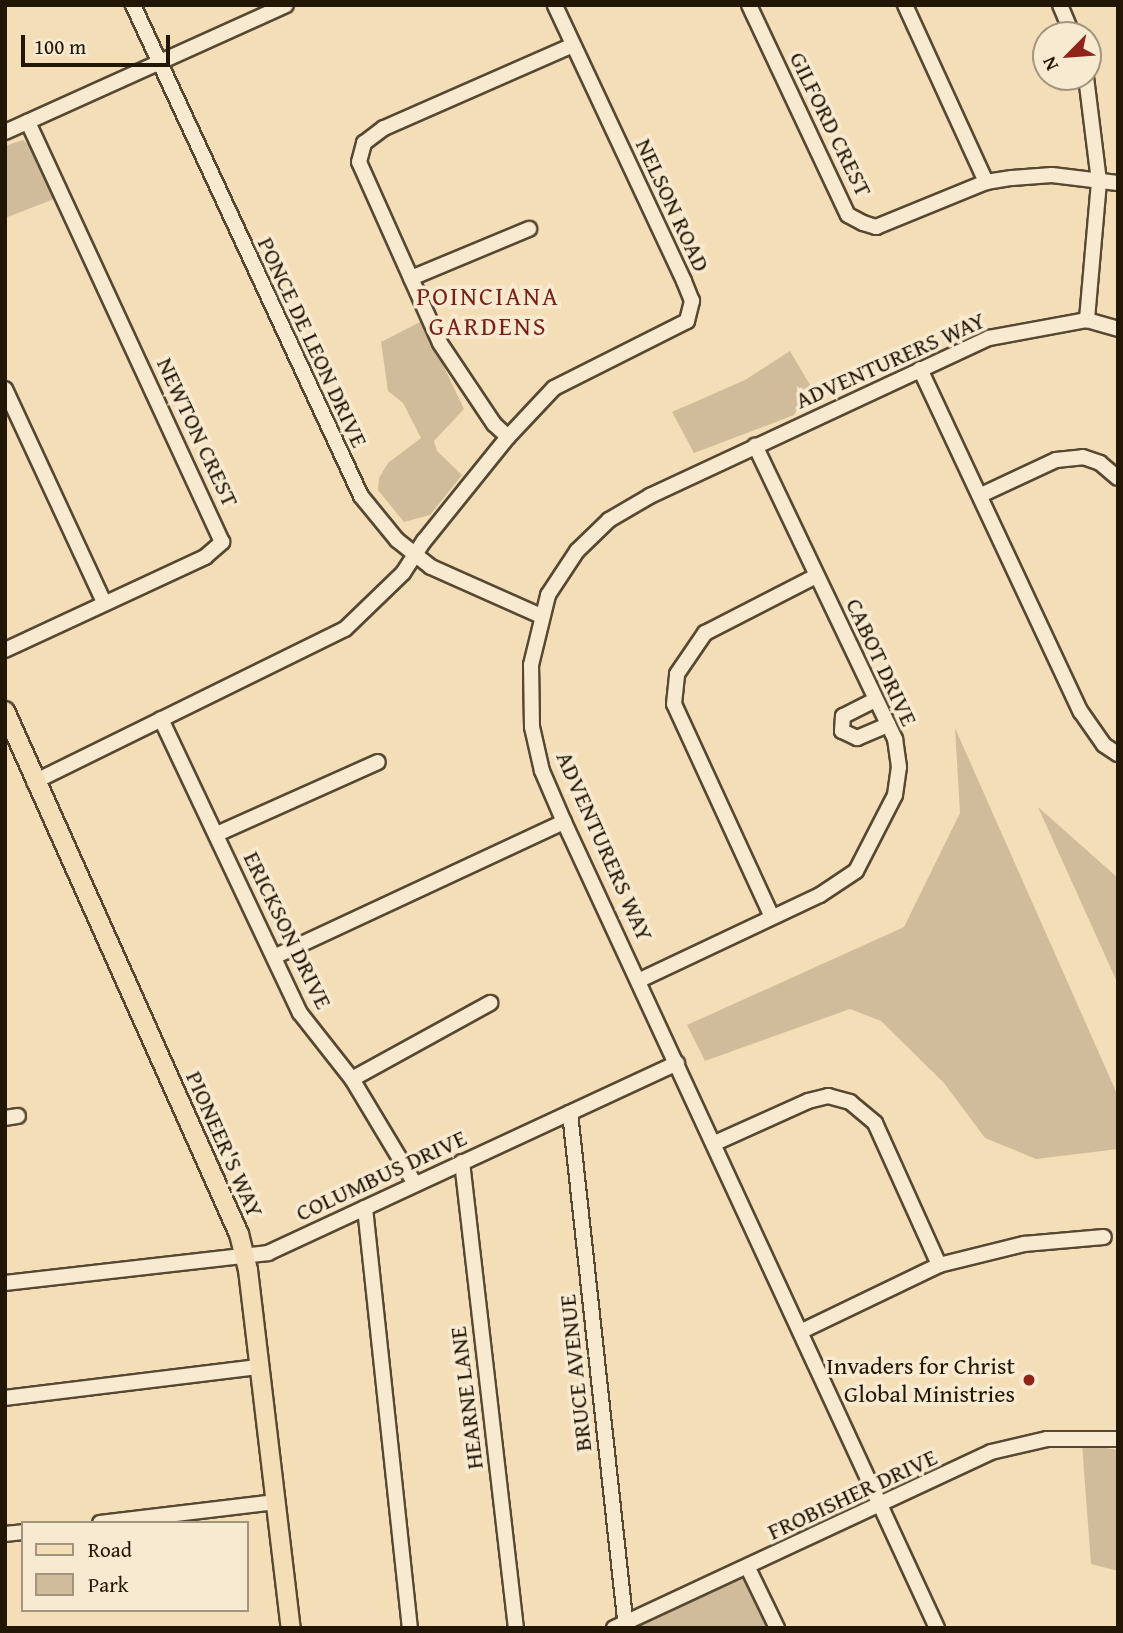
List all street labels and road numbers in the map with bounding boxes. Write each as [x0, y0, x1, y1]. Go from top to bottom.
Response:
street label: GILFORD CREST [784, 47, 878, 201]
street label: NELSON ROAD [630, 134, 716, 276]
street label: PONCE DE LEON DRIVE [252, 232, 374, 452]
street label: ADVENTURERS WAY [791, 305, 989, 415]
street label: NEWTON CREST [151, 353, 245, 511]
street label: CABOT DRIVE [840, 594, 924, 730]
street label: ADVENTURERS WAY [550, 747, 660, 945]
street label: ERICKSON DRIVE [237, 847, 339, 1013]
street label: PIONEER'S WAY [180, 1066, 270, 1222]
street label: COLUMBUS DRIVE [291, 1123, 471, 1227]
street label: BRUCE AVENUE [552, 1293, 598, 1453]
street label: HEARNE LANE [443, 1325, 489, 1471]
street label: FROBISHER DRIVE [763, 1442, 941, 1546]

